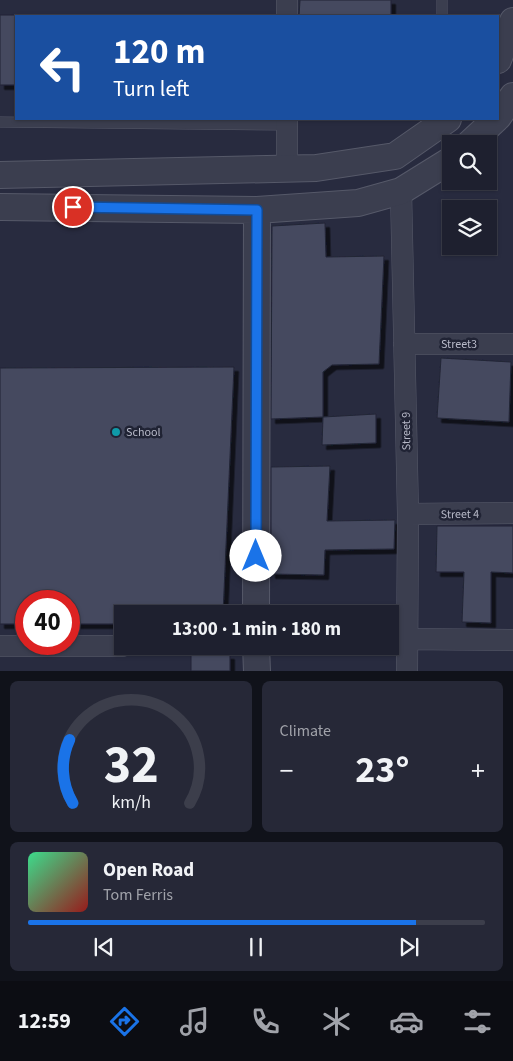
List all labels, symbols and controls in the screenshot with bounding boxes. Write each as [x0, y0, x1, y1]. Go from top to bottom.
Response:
text: 120 m [113, 27, 205, 77]
icon: left [30, 35, 95, 100]
text: Turn left [113, 73, 189, 105]
map controls [442, 135, 497, 255]
button: search [442, 135, 497, 190]
pin [52, 186, 94, 228]
icon: arrive [59, 193, 87, 221]
button: layers [442, 200, 497, 255]
street label: Street3 [441, 336, 477, 353]
street label: Street 9 [398, 412, 415, 450]
place label: School [126, 424, 160, 441]
marker: School [110, 426, 122, 438]
street label: Street 4 [441, 506, 479, 523]
position arrow [229, 529, 281, 581]
speed limit sign: 40 [15, 590, 80, 655]
text: 13:00 · 1 min · 180 m [172, 616, 341, 643]
text: Climate [280, 720, 331, 742]
text: 32 [103, 729, 158, 803]
text: 23° [355, 743, 409, 797]
text: − [280, 751, 293, 791]
text: + [471, 751, 485, 791]
text: km/h [111, 790, 151, 815]
text: Open Road [103, 857, 194, 884]
text: Tom Ferris [103, 884, 173, 906]
icon: previous [90, 933, 118, 961]
icon: pause [242, 933, 270, 961]
icon: next [395, 933, 423, 961]
icon: directions [107, 1004, 142, 1039]
icon: music [177, 1004, 212, 1039]
icon: phone [248, 1004, 283, 1039]
icon: climate [319, 1004, 354, 1039]
icon: car [389, 1004, 424, 1039]
icon: filters [460, 1004, 495, 1039]
text: 12:59 [18, 1005, 71, 1037]

